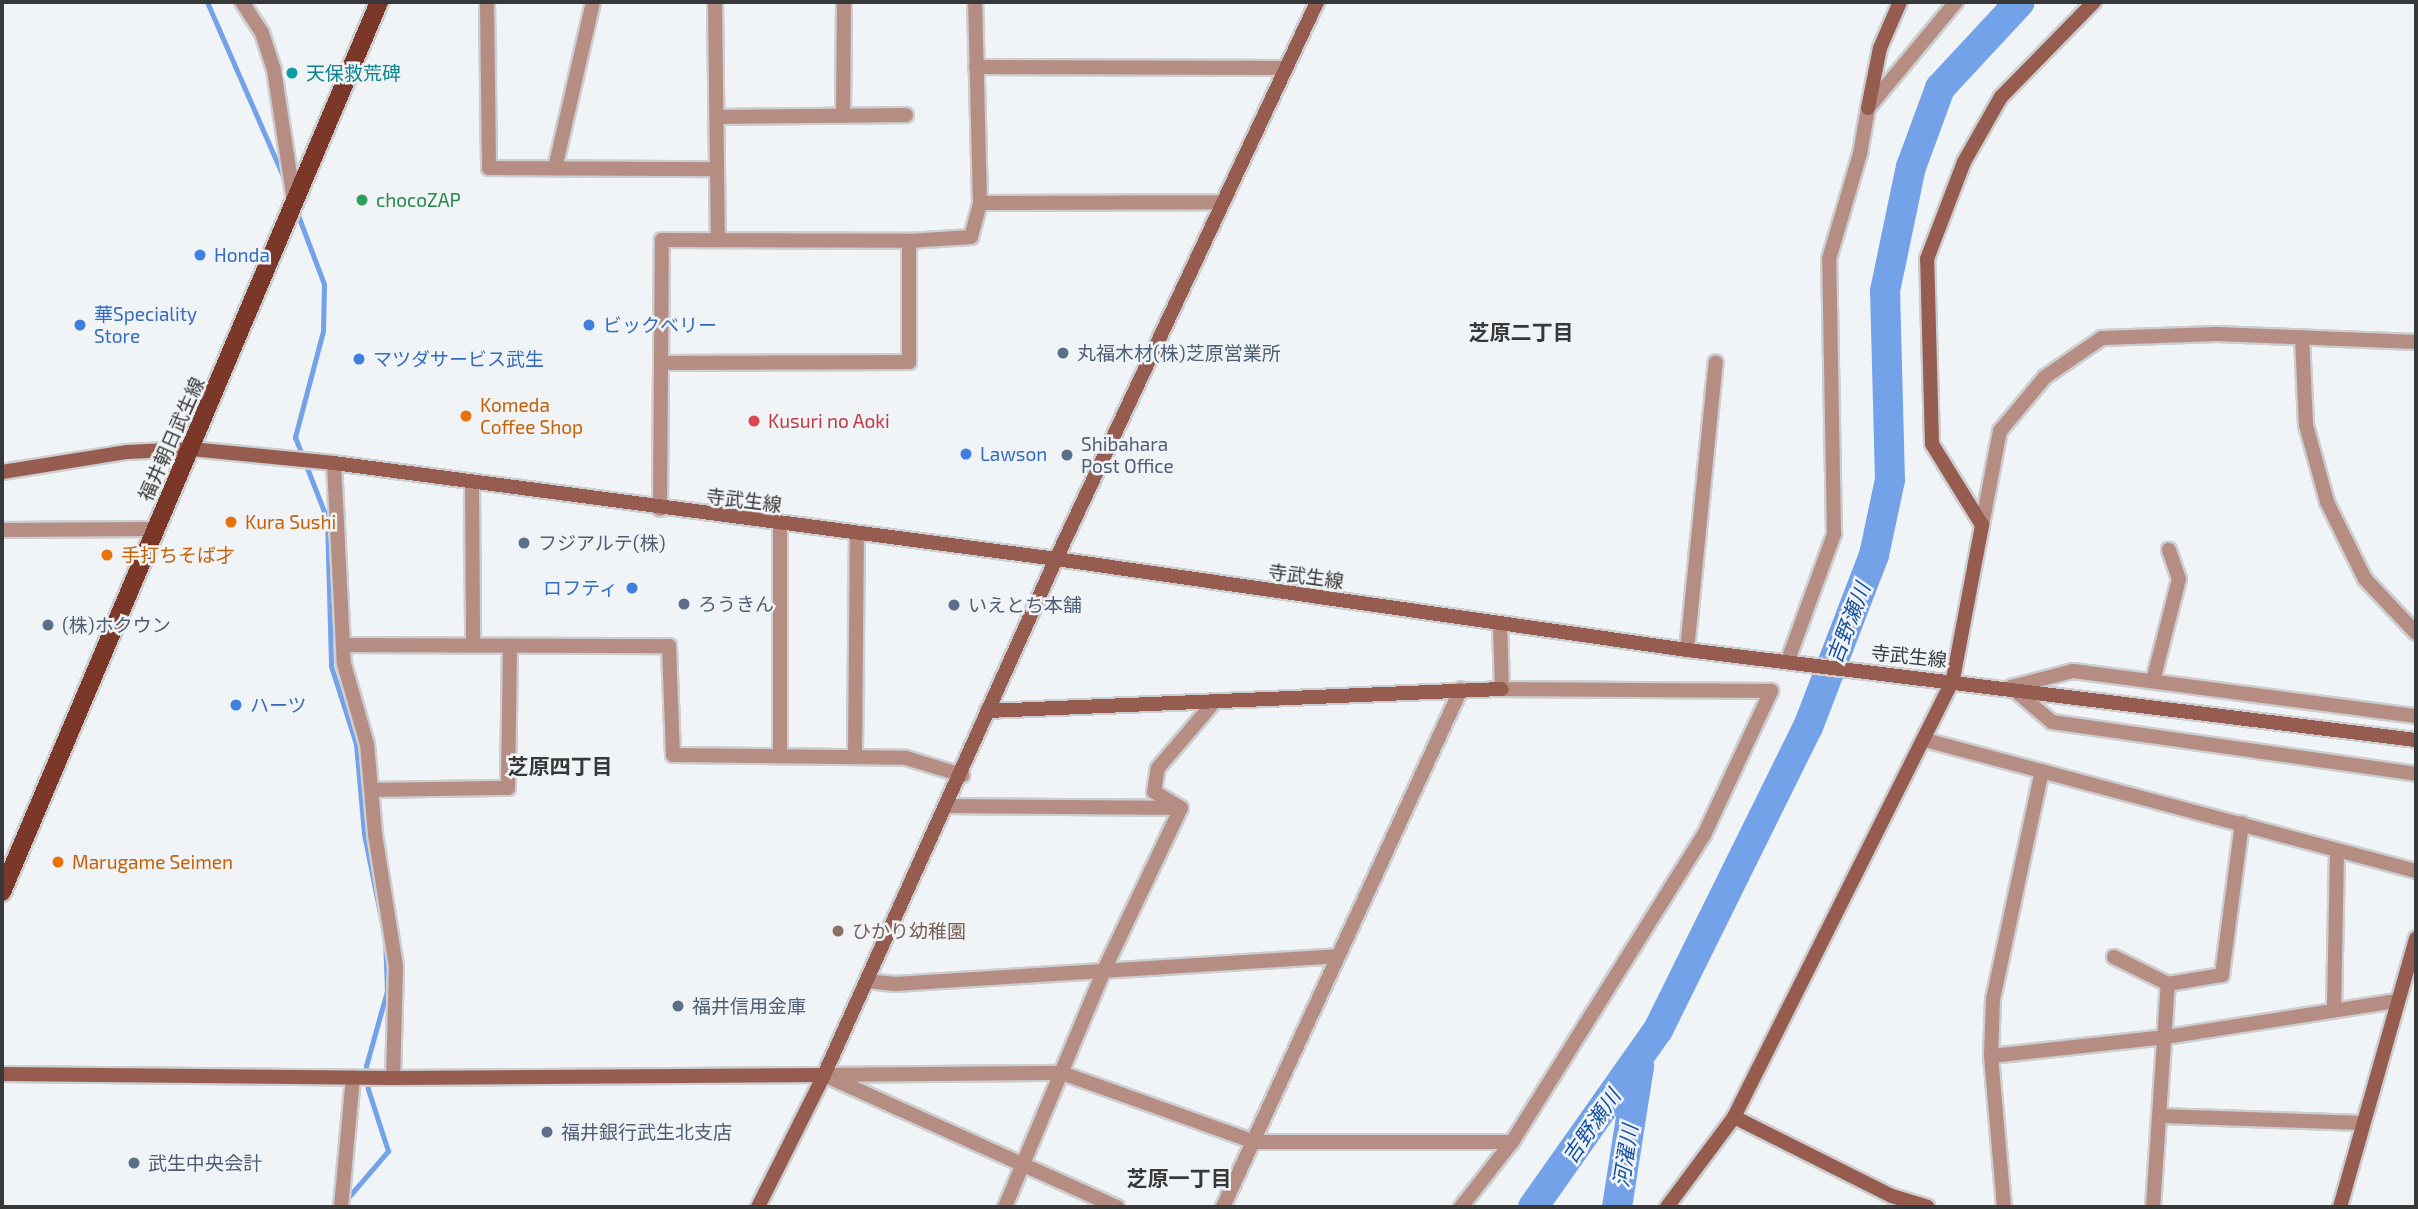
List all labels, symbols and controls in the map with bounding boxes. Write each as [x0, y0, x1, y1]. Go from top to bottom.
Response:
place label: 天保救荒碑 [306, 62, 401, 84]
marker: 天保救荒碑 [284, 65, 300, 81]
place label: chocoZAP [376, 189, 461, 211]
marker: chocoZAP [354, 192, 370, 208]
place label: Honda [214, 244, 270, 266]
marker: Honda [192, 247, 208, 263]
place label: 華Speciality Store [94, 303, 197, 347]
place label: ビックベリー [603, 314, 717, 336]
marker: 華Speciality Store [72, 317, 88, 333]
marker: ビックベリー [581, 317, 597, 333]
district label: 芝原二丁目 [1469, 319, 1573, 345]
place label: 丸福木材(株)芝原営業所 [1077, 342, 1281, 364]
marker: 丸福木材(株)芝原営業所 [1055, 345, 1071, 361]
place label: マツダサービス武生 [373, 348, 544, 370]
marker: マツダサービス武生 [351, 351, 367, 367]
street label: 福井朝日武生線 [134, 374, 208, 504]
place label: Komeda Coffee Shop [480, 394, 583, 438]
marker: Komeda Coffee Shop [458, 408, 474, 424]
place label: Kusuri no Aoki [768, 410, 890, 432]
marker: Kusuri no Aoki [746, 413, 762, 429]
place label: Shibahara Post Office [1081, 433, 1174, 477]
place label: Lawson [980, 443, 1047, 465]
marker: Lawson [958, 446, 974, 462]
marker: Shibahara Post Office [1059, 447, 1075, 463]
street label: 寺武生線 [705, 484, 783, 516]
place label: Kura Sushi [245, 511, 336, 533]
marker: Kura Sushi [223, 514, 239, 530]
place label: フジアルテ(株) [538, 532, 666, 554]
marker: フジアルテ(株) [516, 535, 532, 551]
place label: 手打ちそば才 [121, 544, 235, 566]
marker: 手打ちそば才 [99, 547, 115, 563]
street label: 寺武生線 [1267, 559, 1345, 593]
place label: ロフティ [542, 577, 618, 599]
water label: 吉野瀬川 [1821, 579, 1875, 667]
marker: ロフティ [624, 580, 640, 596]
place label: ろうきん [698, 593, 774, 615]
place label: いえとち本舗 [968, 594, 1082, 616]
marker: ろうきん [676, 596, 692, 612]
marker: いえとち本舗 [946, 597, 962, 613]
place label: (株)ホクウン [62, 614, 171, 636]
marker: (株)ホクウン [40, 617, 56, 633]
street label: 寺武生線 [1870, 641, 1948, 671]
place label: ハーツ [250, 694, 307, 716]
marker: ハーツ [228, 697, 244, 713]
district label: 芝原四丁目 [508, 753, 612, 779]
place label: Marugame Seimen [72, 851, 233, 873]
marker: Marugame Seimen [50, 854, 66, 870]
place label: ひかり幼稚園 [852, 920, 966, 942]
marker: ひかり幼稚園 [830, 923, 846, 939]
place label: 福井信用金庫 [692, 995, 806, 1017]
marker: 福井信用金庫 [670, 998, 686, 1014]
water label: 吉野瀬川 [1557, 1084, 1625, 1168]
place label: 福井銀行武生北支店 [561, 1121, 732, 1143]
water label: 河濯川 [1608, 1123, 1642, 1189]
marker: 福井銀行武生北支店 [539, 1124, 555, 1140]
place label: 武生中央会計 [148, 1152, 262, 1174]
marker: 武生中央会計 [126, 1155, 142, 1171]
district label: 芝原一丁目 [1127, 1165, 1231, 1191]

